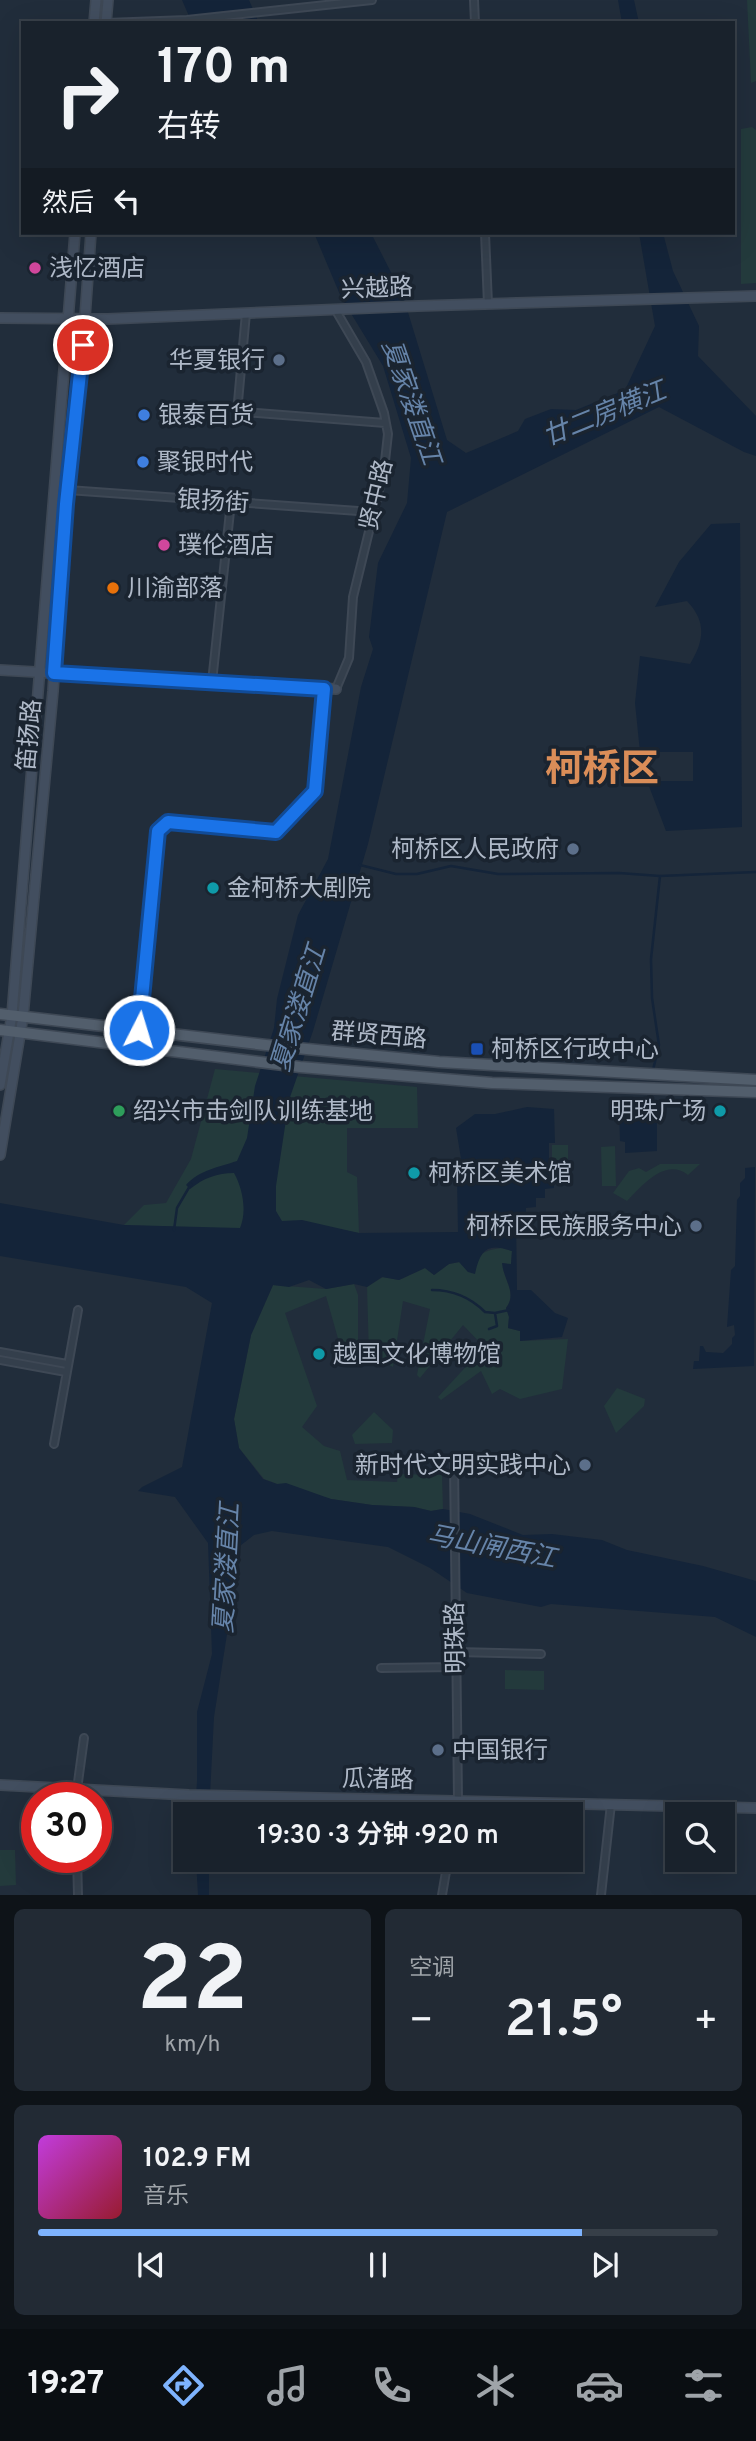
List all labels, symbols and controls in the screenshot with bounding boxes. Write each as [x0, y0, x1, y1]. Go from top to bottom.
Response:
text: 170 m [157, 39, 290, 101]
icon: right [42, 49, 133, 140]
text: 右转 [157, 109, 221, 149]
icon: left [108, 182, 146, 220]
text: 然后 [42, 188, 94, 221]
place label: 浅忆酒店 [49, 255, 145, 285]
marker: 浅忆酒店 [27, 260, 43, 276]
street label: 兴越路 [341, 274, 414, 306]
pin [53, 315, 113, 375]
icon: arrive [64, 326, 102, 364]
water label: 夏家溇直江 [373, 336, 447, 472]
place label: 华夏银行 [169, 347, 265, 377]
marker: 华夏银行 [271, 352, 287, 368]
water label: 廿二房横江 [538, 375, 674, 455]
place label: 银泰百货 [158, 402, 254, 432]
marker: 银泰百货 [136, 407, 152, 423]
place label: 聚银时代 [157, 449, 253, 479]
marker: 聚银时代 [135, 454, 151, 470]
street label: 贤中路 [355, 457, 401, 534]
street label: 银扬街 [176, 486, 250, 520]
place label: 璞伦酒店 [178, 532, 274, 562]
marker: 璞伦酒店 [156, 537, 172, 553]
place label: 川渝部落 [127, 575, 223, 605]
marker: 川渝部落 [105, 580, 121, 596]
street label: 笛扬路 [13, 698, 49, 772]
district label: 柯桥区 [545, 747, 659, 796]
place label: 柯桥区人民政府 [391, 836, 559, 866]
marker: 柯桥区人民政府 [565, 841, 581, 857]
place label: 金柯桥大剧院 [227, 875, 371, 905]
marker: 金柯桥大剧院 [205, 880, 221, 896]
water label: 夏家溇直江 [266, 939, 336, 1076]
position arrow [102, 993, 176, 1067]
street label: 群贤西路 [330, 1018, 428, 1056]
place label: 柯桥区行政中心 [491, 1036, 659, 1066]
marker: 柯桥区行政中心 [469, 1041, 485, 1057]
place label: 绍兴市击剑队训练基地 [133, 1098, 373, 1128]
place label: 明珠广场 [610, 1098, 706, 1128]
marker: 绍兴市击剑队训练基地 [111, 1103, 127, 1119]
marker: 明珠广场 [712, 1103, 728, 1119]
place label: 柯桥区美术馆 [428, 1160, 572, 1190]
marker: 柯桥区美术馆 [406, 1165, 422, 1181]
place label: 柯桥区民族服务中心 [466, 1213, 682, 1243]
marker: 柯桥区民族服务中心 [688, 1218, 704, 1234]
place label: 越国文化博物馆 [333, 1341, 501, 1371]
marker: 越国文化博物馆 [311, 1346, 327, 1362]
place label: 新时代文明实践中心 [355, 1452, 571, 1482]
marker: 新时代文明实践中心 [577, 1457, 593, 1473]
water label: 夏家溇直江 [209, 1499, 249, 1634]
water label: 马山闸西江 [425, 1520, 561, 1578]
street label: 明珠路 [441, 1602, 473, 1674]
place label: 中国银行 [452, 1737, 548, 1767]
marker: 中国银行 [430, 1742, 446, 1758]
street label: 瓜渚路 [342, 1765, 414, 1797]
speed limit sign: 30 [21, 1782, 112, 1873]
map controls [665, 1802, 735, 1872]
button: search [665, 1802, 735, 1872]
text: 19:30 · 3 分钟 · 920 m [257, 1820, 499, 1853]
text: 22 [137, 1928, 248, 2043]
text: 空调 [409, 1955, 455, 1984]
text: 21.5° [505, 1989, 622, 2055]
text: − [409, 1998, 434, 2047]
text: + [693, 1998, 718, 2047]
text: km/h [165, 2031, 220, 2060]
text: 102.9 FM [143, 2143, 251, 2176]
text: 音乐 [143, 2183, 189, 2212]
icon: previous [132, 2246, 170, 2284]
icon: pause [359, 2246, 397, 2284]
icon: next [586, 2246, 624, 2284]
icon: directions [159, 2361, 208, 2410]
icon: music [263, 2361, 312, 2410]
icon: phone [367, 2361, 416, 2410]
icon: climate [471, 2361, 520, 2410]
icon: car [575, 2361, 624, 2410]
icon: filters [679, 2361, 728, 2410]
text: 19:27 [28, 2365, 104, 2405]

